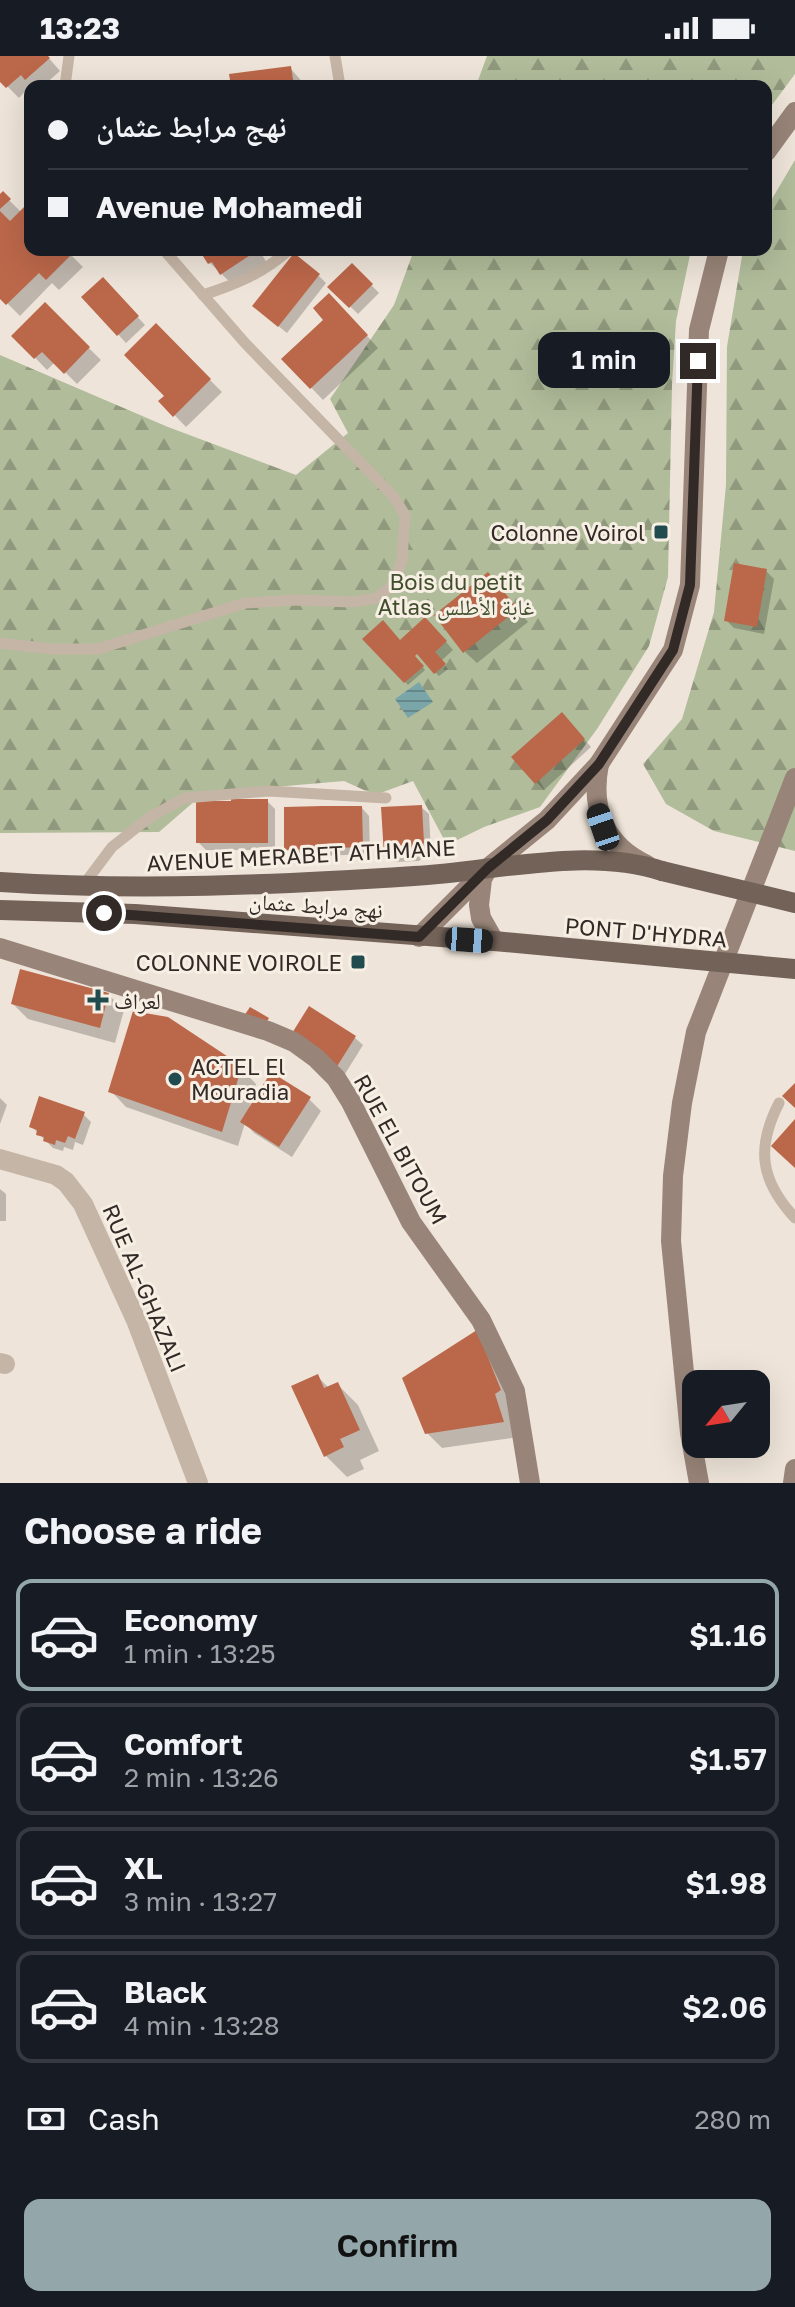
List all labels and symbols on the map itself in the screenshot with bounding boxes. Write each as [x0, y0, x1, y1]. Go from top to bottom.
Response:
callout: 1 min [538, 333, 670, 389]
route end [680, 343, 716, 379]
place label: Colonne Voirol [490, 519, 645, 546]
marker: Colonne Voirol [652, 523, 670, 541]
park label: Bois du petit Atlas غابة الأطلس [378, 568, 534, 621]
car [584, 800, 622, 854]
street label: AVENUE MERABET ATHMANE [146, 833, 456, 877]
street label: نهج مرابط عثمان [248, 887, 384, 924]
route start [86, 895, 122, 931]
street label: PONT D'HYDRA [564, 911, 728, 953]
car [444, 926, 494, 954]
place label: COLONNE VOIROLE [136, 949, 342, 976]
marker: COLONNE VOIROLE [349, 953, 367, 971]
place label: لعراف [114, 987, 161, 1014]
marker: لعراف [89, 991, 107, 1009]
place label: ACTEL El Mouradia [191, 1053, 289, 1105]
street label: RUE EL BITOUM [349, 1069, 453, 1229]
marker: ACTEL El Mouradia [166, 1070, 184, 1088]
street label: RUE AL-GHAZALI [97, 1200, 193, 1376]
north arrow [682, 1370, 770, 1458]

